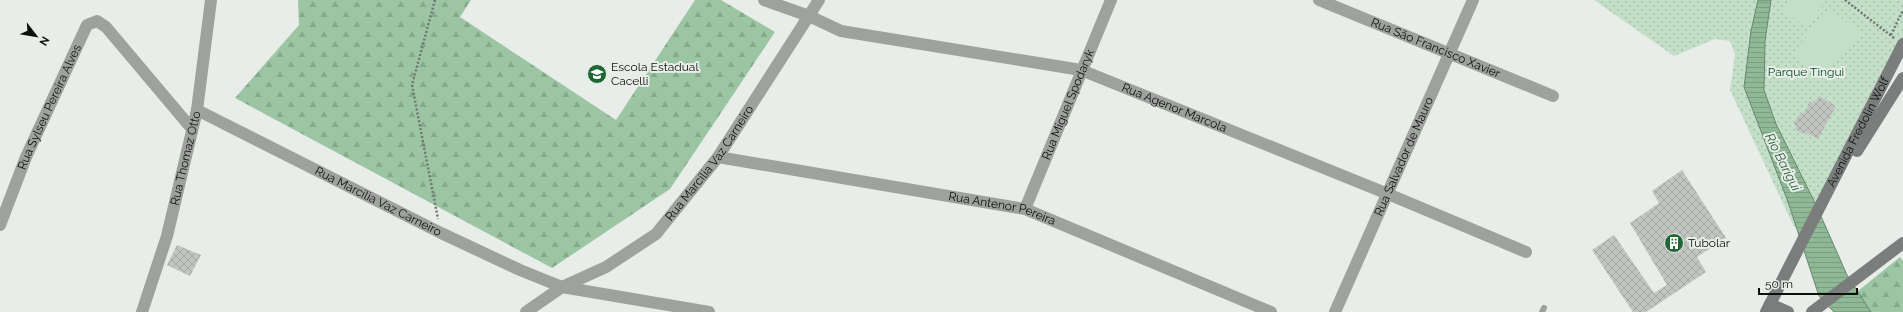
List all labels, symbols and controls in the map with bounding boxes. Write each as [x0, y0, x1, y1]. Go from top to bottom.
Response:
street label: Rua São Francisco Xavier [1369, 15, 1503, 81]
north arrow [16, 16, 56, 56]
text: N [36, 34, 52, 48]
street label: Rua Sylseu Pereira Alves [15, 42, 84, 172]
street label: Rua Miguel Spodaryk [1039, 47, 1097, 162]
place label: Escola Estadual Cacelli [611, 60, 699, 88]
school or university icon: Escola Estadual Cacelli [586, 63, 608, 85]
park label: Parque Tingui [1768, 65, 1844, 79]
street label: Avenida Fredolin Wolf [1824, 74, 1892, 189]
street label: Rua Agenor Marcola [1120, 80, 1229, 135]
street label: Rua Salvador de Mauro [1371, 95, 1436, 218]
street label: Rua Marcília Vaz Carneiro [662, 103, 756, 224]
street label: Rua Thomaz Otto [168, 110, 203, 207]
water label: Rio Barigui [1762, 131, 1804, 194]
street label: Rua Marcília Vaz Carneiro [313, 164, 444, 239]
street label: Rua Antenor Pereira [947, 189, 1058, 228]
building icon: Tubolar [1663, 232, 1685, 254]
place label: Tubolar [1688, 236, 1731, 250]
scale bar [1759, 270, 1857, 296]
text: 50 m [1765, 277, 1793, 291]

